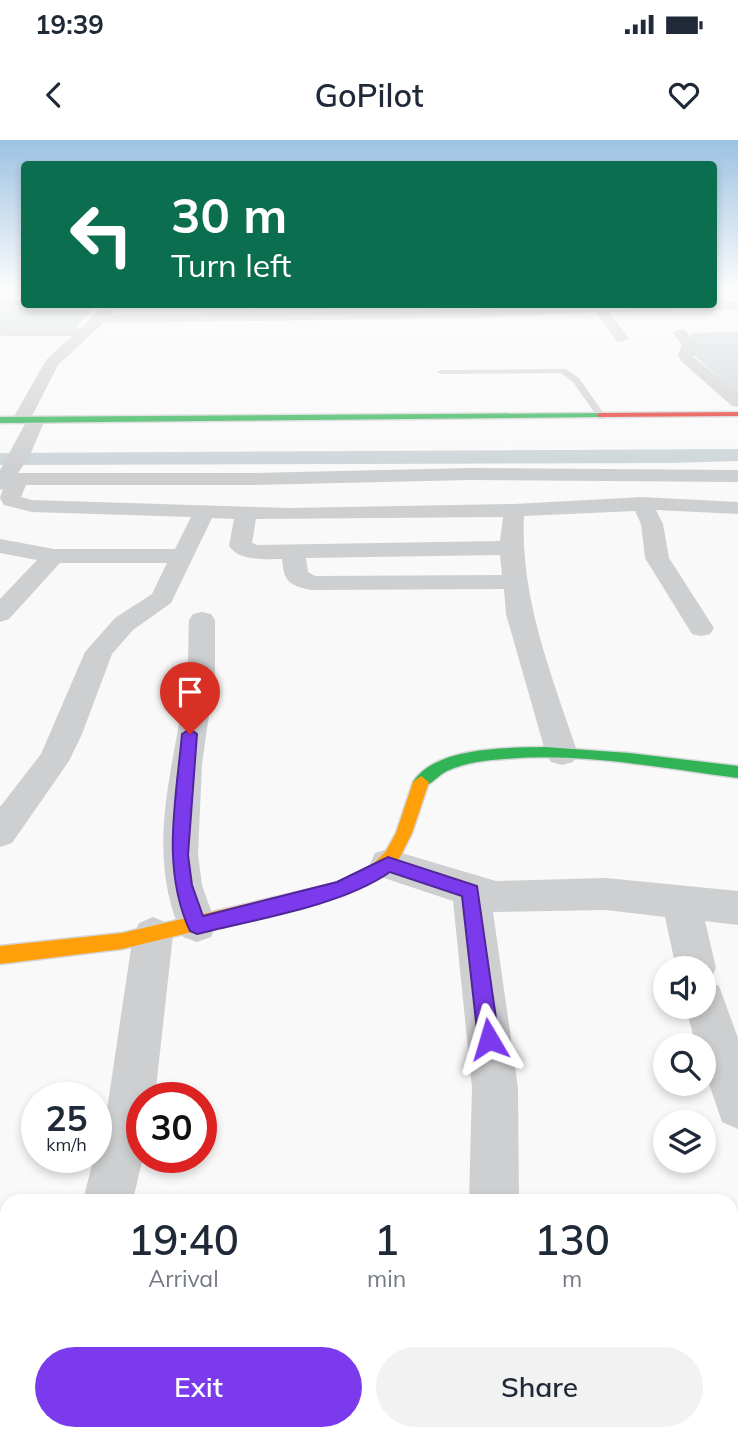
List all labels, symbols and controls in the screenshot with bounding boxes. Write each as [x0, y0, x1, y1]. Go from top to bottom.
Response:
text: 19:39 [35, 8, 104, 41]
text: GoPilot [314, 75, 424, 115]
icon: back [35, 76, 73, 114]
icon: heart [665, 76, 703, 114]
text: 30 m [171, 184, 287, 245]
icon: left [56, 189, 147, 280]
text: Turn left [171, 245, 291, 285]
pin [160, 662, 220, 734]
icon: arrive [171, 673, 209, 711]
map controls [653, 956, 716, 1173]
button: sound [653, 956, 716, 1019]
position arrow [452, 1002, 526, 1076]
button: search [653, 1033, 716, 1096]
speed limit sign: 30 [126, 1082, 217, 1173]
text: 25 [45, 1096, 88, 1140]
button: layers [653, 1110, 716, 1173]
text: km/h [46, 1133, 87, 1156]
text: 19:40 [128, 1213, 239, 1266]
text: 1 [374, 1213, 399, 1266]
text: 130 [534, 1213, 610, 1266]
text: Arrival [148, 1264, 219, 1293]
text: min [367, 1264, 406, 1293]
text: m [562, 1264, 582, 1293]
button: Exit [35, 1347, 362, 1427]
button: Share [376, 1347, 703, 1427]

